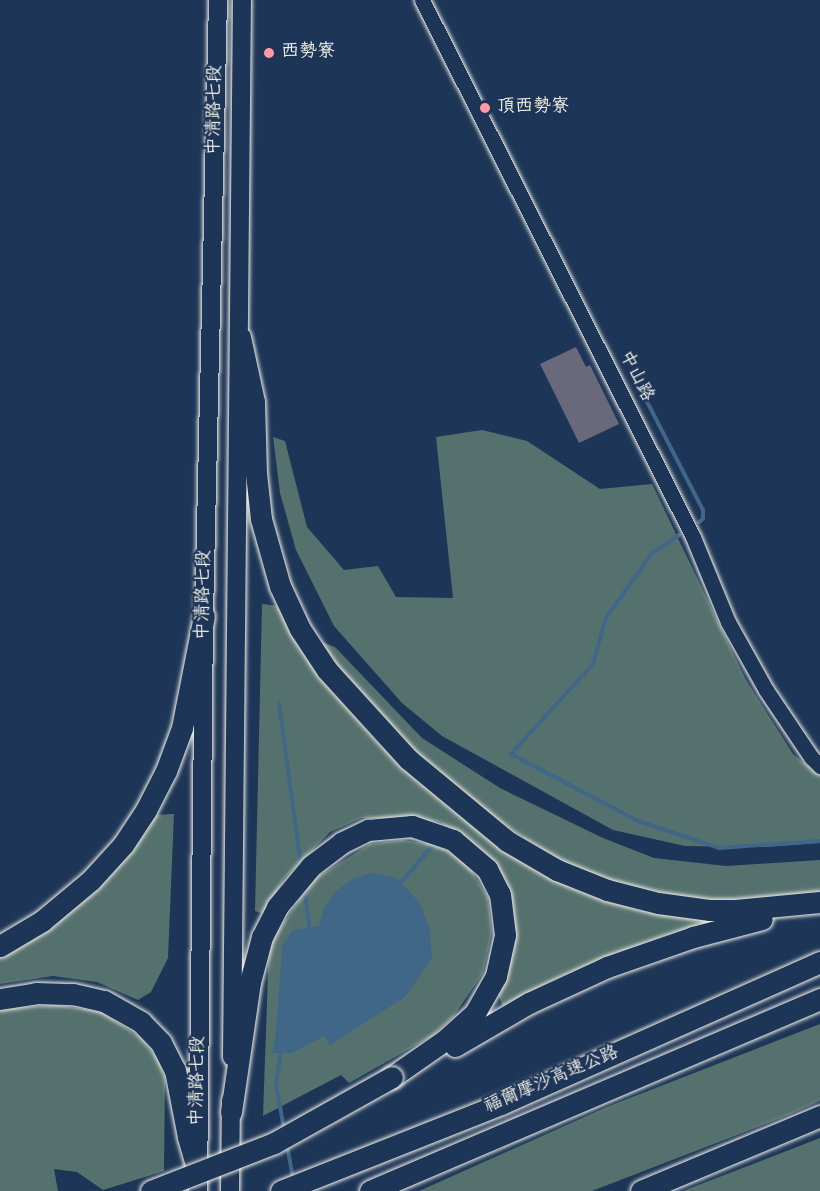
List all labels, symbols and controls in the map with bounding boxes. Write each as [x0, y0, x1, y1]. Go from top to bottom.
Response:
place label: 西勢寮 [281, 42, 335, 64]
marker: 西勢寮 [262, 46, 276, 60]
street label: 中清路七段 [204, 65, 228, 155]
place label: 頂西勢寮 [497, 97, 569, 119]
marker: 頂西勢寮 [478, 101, 492, 115]
street label: 中山路 [613, 348, 657, 406]
street label: 中清路七段 [193, 550, 217, 640]
street label: 中清路七段 [187, 1036, 211, 1126]
street label: 福爾摩沙高速公路 [482, 1043, 622, 1119]

